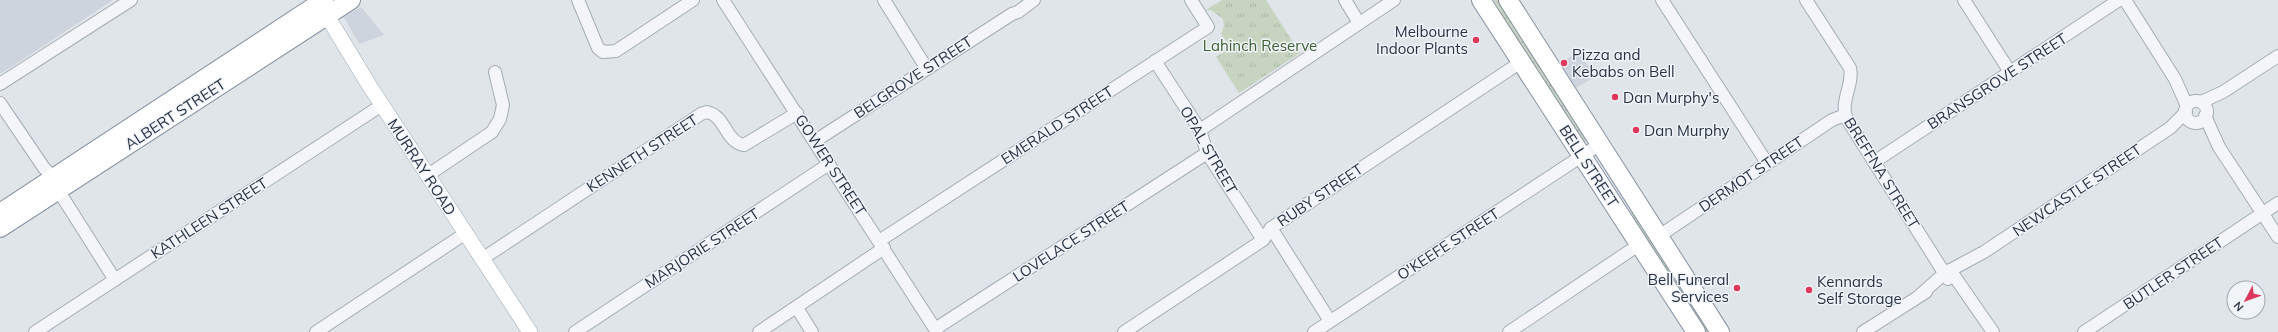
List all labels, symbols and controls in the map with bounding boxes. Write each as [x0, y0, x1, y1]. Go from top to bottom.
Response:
place label: Melbourne Indoor Plants [1376, 22, 1468, 58]
street label: BRANSGROVE STREET [1924, 29, 2070, 133]
street label: BELGROVE STREET [850, 32, 976, 122]
marker: Melbourne Indoor Plants [1471, 35, 1481, 45]
park label: Lahinch Reserve [1203, 36, 1317, 55]
place label: Pizza and Kebabs on Bell [1572, 45, 1675, 81]
marker: Pizza and Kebabs on Bell [1559, 58, 1569, 68]
street label: ALBERT STREET [121, 74, 229, 154]
street label: EMERALD STREET [997, 82, 1117, 168]
place label: Dan Murphy's [1623, 88, 1719, 107]
marker: Dan Murphy's [1610, 92, 1620, 102]
street label: OPAL STREET [1176, 103, 1242, 197]
street label: KENNETH STREET [583, 110, 701, 196]
street label: GOWER STREET [791, 111, 871, 219]
street label: BREFFNA STREET [1840, 114, 1924, 232]
street label: MURRAY ROAD [384, 115, 460, 219]
street label: BELL STREET [1555, 121, 1623, 211]
place label: Dan Murphy [1644, 121, 1730, 140]
marker: Dan Murphy [1631, 125, 1641, 135]
street label: DERMOT STREET [1695, 132, 1807, 216]
street label: NEWCASTLE STREET [2009, 140, 2145, 240]
street label: RUBY STREET [1273, 159, 1367, 231]
street label: KATHLEEN STREET [147, 173, 271, 263]
street label: LOVELACE STREET [1009, 196, 1133, 286]
street label: MARJORIE STREET [641, 204, 763, 292]
street label: O'KEEFE STREET [1393, 204, 1503, 284]
street label: BUTLER STREET [2119, 233, 2227, 313]
place label: Bell Funeral Services [1648, 270, 1729, 306]
place label: Kennards Self Storage [1817, 272, 1902, 308]
north arrow [2226, 280, 2266, 320]
marker: Bell Funeral Services [1732, 283, 1742, 293]
marker: Kennards Self Storage [1804, 285, 1814, 295]
text: N [2230, 299, 2246, 314]

